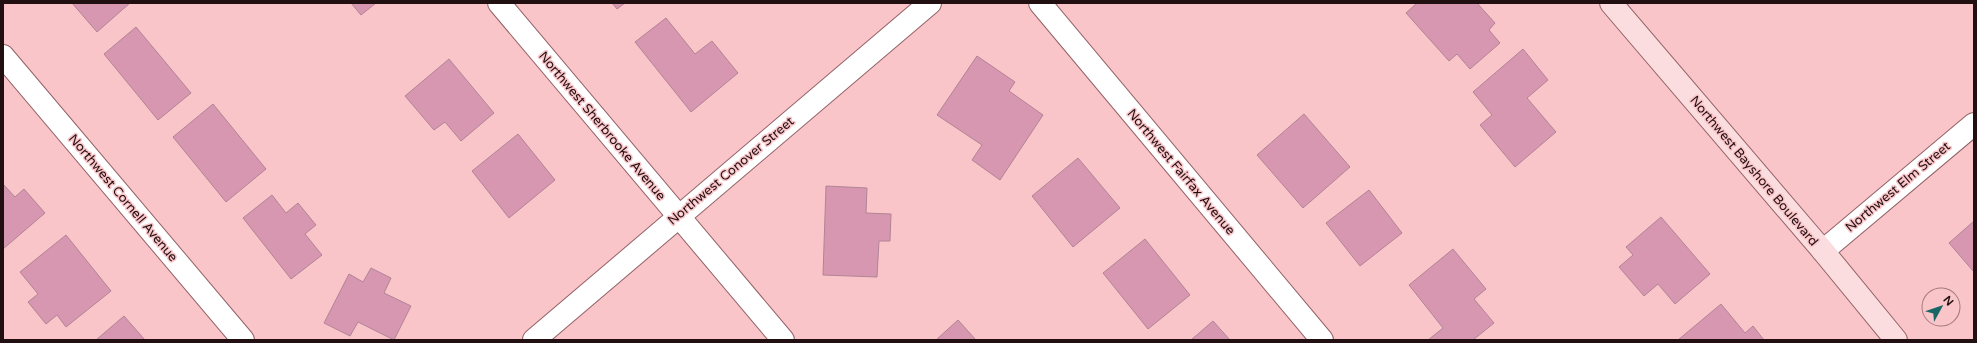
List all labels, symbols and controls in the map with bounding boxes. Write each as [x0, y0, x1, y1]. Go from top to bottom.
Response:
street label: Northwest Sherbrooke Avenue [535, 48, 669, 204]
street label: Northwest Bayshore Boulevard [1686, 93, 1822, 249]
street label: Northwest Fairfax Avenue [1124, 106, 1238, 238]
street label: Northwest Conover Street [665, 113, 798, 229]
street label: Northwest Cornell Avenue [65, 131, 181, 265]
street label: Northwest Elm Street [1842, 138, 1954, 236]
north arrow [1921, 287, 1961, 327]
text: N [1940, 293, 1956, 308]

